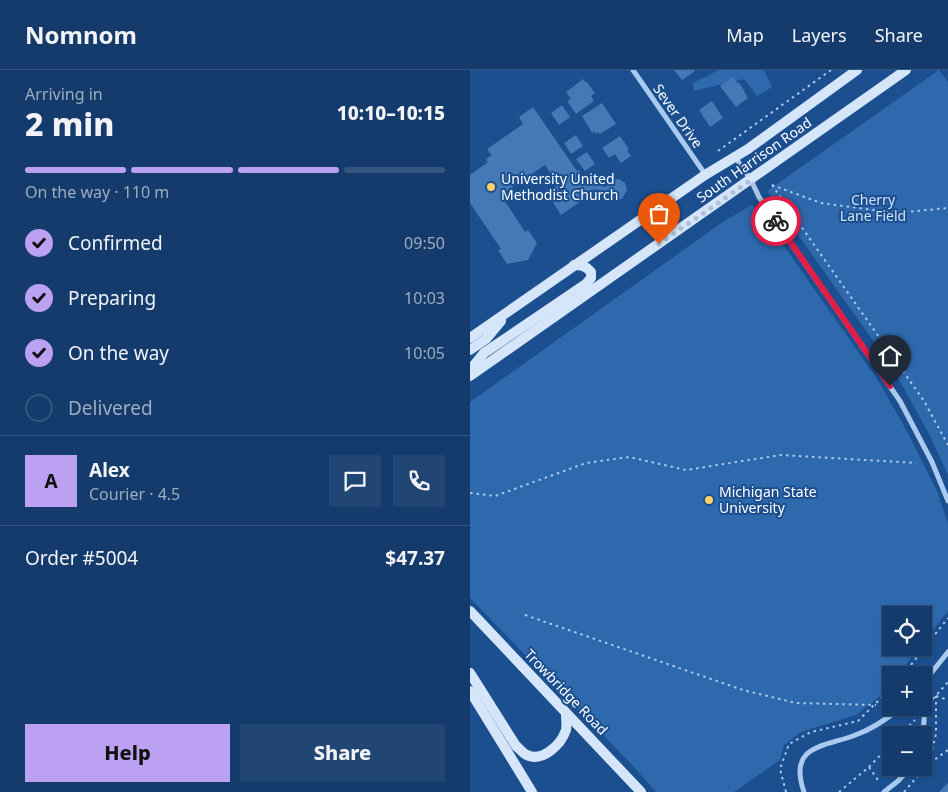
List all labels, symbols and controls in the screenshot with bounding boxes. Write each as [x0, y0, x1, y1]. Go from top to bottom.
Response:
text: Nomnom [25, 18, 137, 51]
text: Map [726, 23, 764, 47]
text: Layers [792, 23, 847, 47]
text: Share [875, 23, 923, 47]
street label: Sever Drive [649, 80, 708, 152]
text: Arriving in [25, 83, 103, 105]
text: 10:10–10:15 [337, 100, 445, 126]
text: 2 min [25, 102, 114, 145]
street label: South Harrison Road [692, 113, 815, 207]
place label: University United Methodist Church [501, 169, 618, 204]
text: On the way · 110 m [25, 181, 169, 203]
marker: University United Methodist Church [485, 181, 497, 193]
park label: Cherry Lane Field [840, 190, 906, 225]
pin [638, 193, 680, 244]
courier [751, 196, 801, 246]
icon: bag [645, 200, 673, 228]
icon: bike [762, 207, 790, 235]
icon: check [25, 229, 53, 257]
text: Confirmed [68, 230, 163, 256]
text: 09:50 [404, 232, 445, 254]
icon: check [25, 284, 53, 312]
text: Preparing [68, 285, 156, 311]
text: 10:03 [404, 287, 445, 309]
pin [869, 335, 911, 386]
icon: check [25, 339, 53, 367]
text: On the way [68, 340, 169, 366]
text: 10:05 [404, 342, 445, 364]
icon: home [876, 342, 904, 370]
text: Delivered [68, 395, 153, 421]
button: chat [329, 455, 381, 507]
button: phone [393, 455, 445, 507]
text: Alex [89, 457, 130, 483]
text: A [44, 468, 58, 494]
place label: Michigan State University [719, 482, 817, 517]
text: Courier · 4.5 [89, 483, 180, 505]
marker: Michigan State University [703, 494, 715, 506]
text: Order #5004 [25, 545, 138, 571]
text: $47.37 [385, 545, 445, 571]
map controls [882, 606, 932, 776]
button: locate [882, 606, 932, 656]
street label: Trowbridge Road [521, 645, 612, 739]
button: + [882, 666, 932, 716]
button: Help [25, 724, 230, 782]
button: Share [240, 724, 445, 782]
button: − [882, 726, 932, 776]

